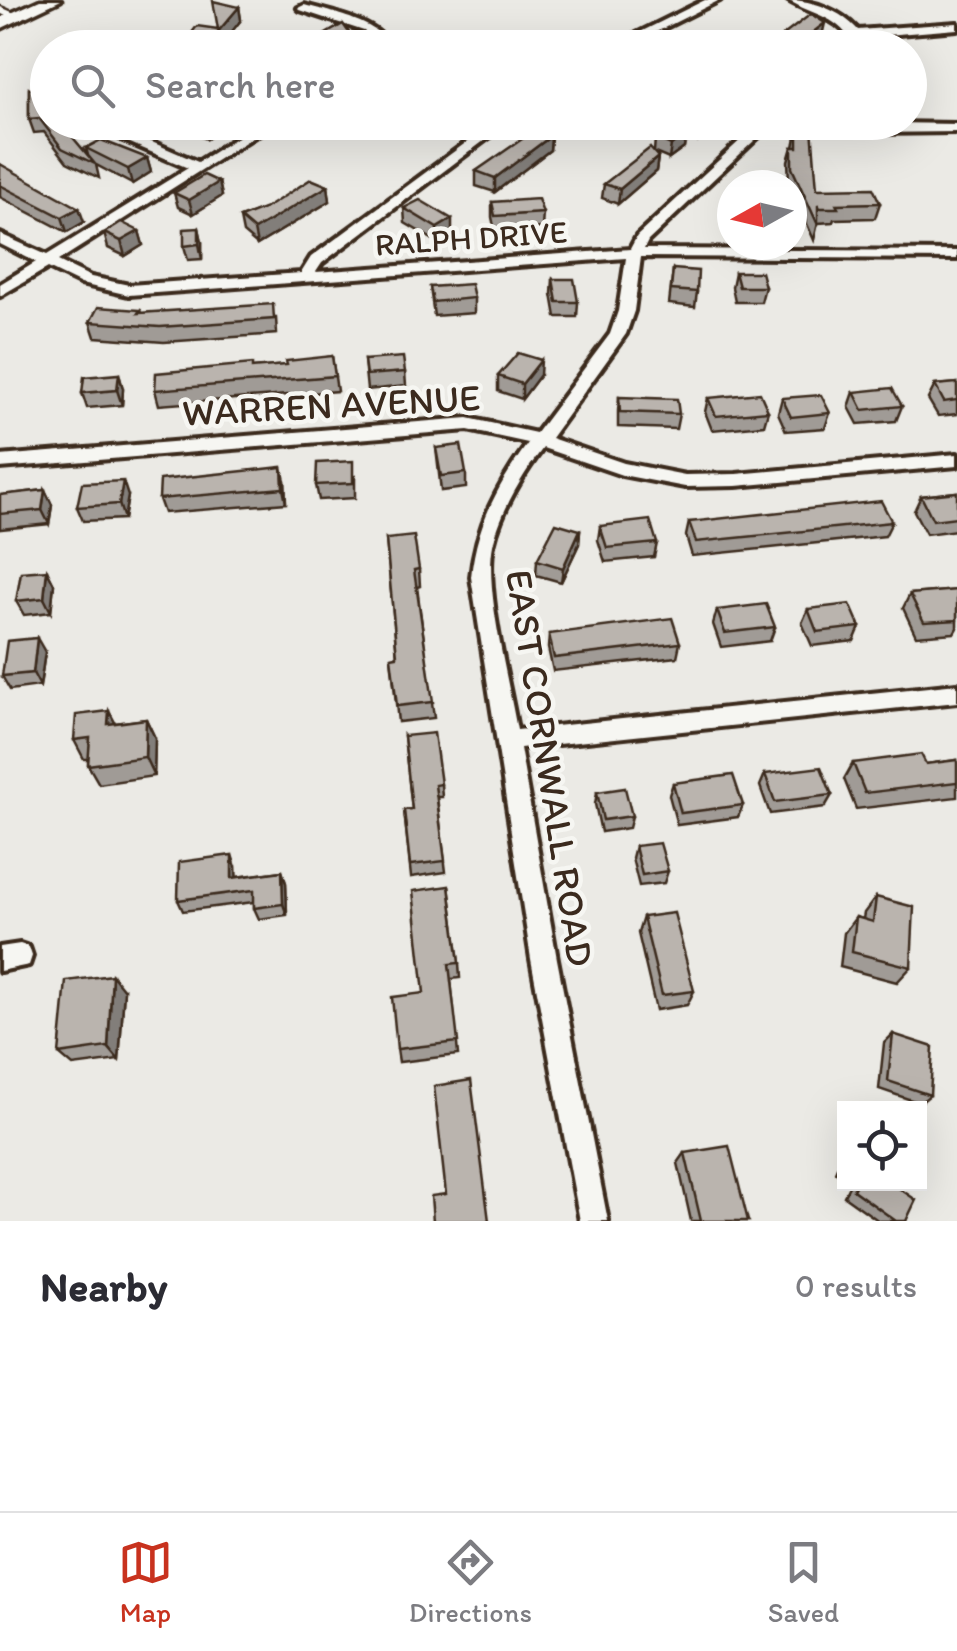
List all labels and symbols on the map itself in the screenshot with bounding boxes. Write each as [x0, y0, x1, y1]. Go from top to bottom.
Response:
north arrow [717, 170, 807, 260]
street label: RALPH DRIVE [374, 212, 568, 264]
street label: WARREN AVENUE [181, 374, 481, 436]
street label: EAST CORNWALL ROAD [496, 566, 604, 970]

